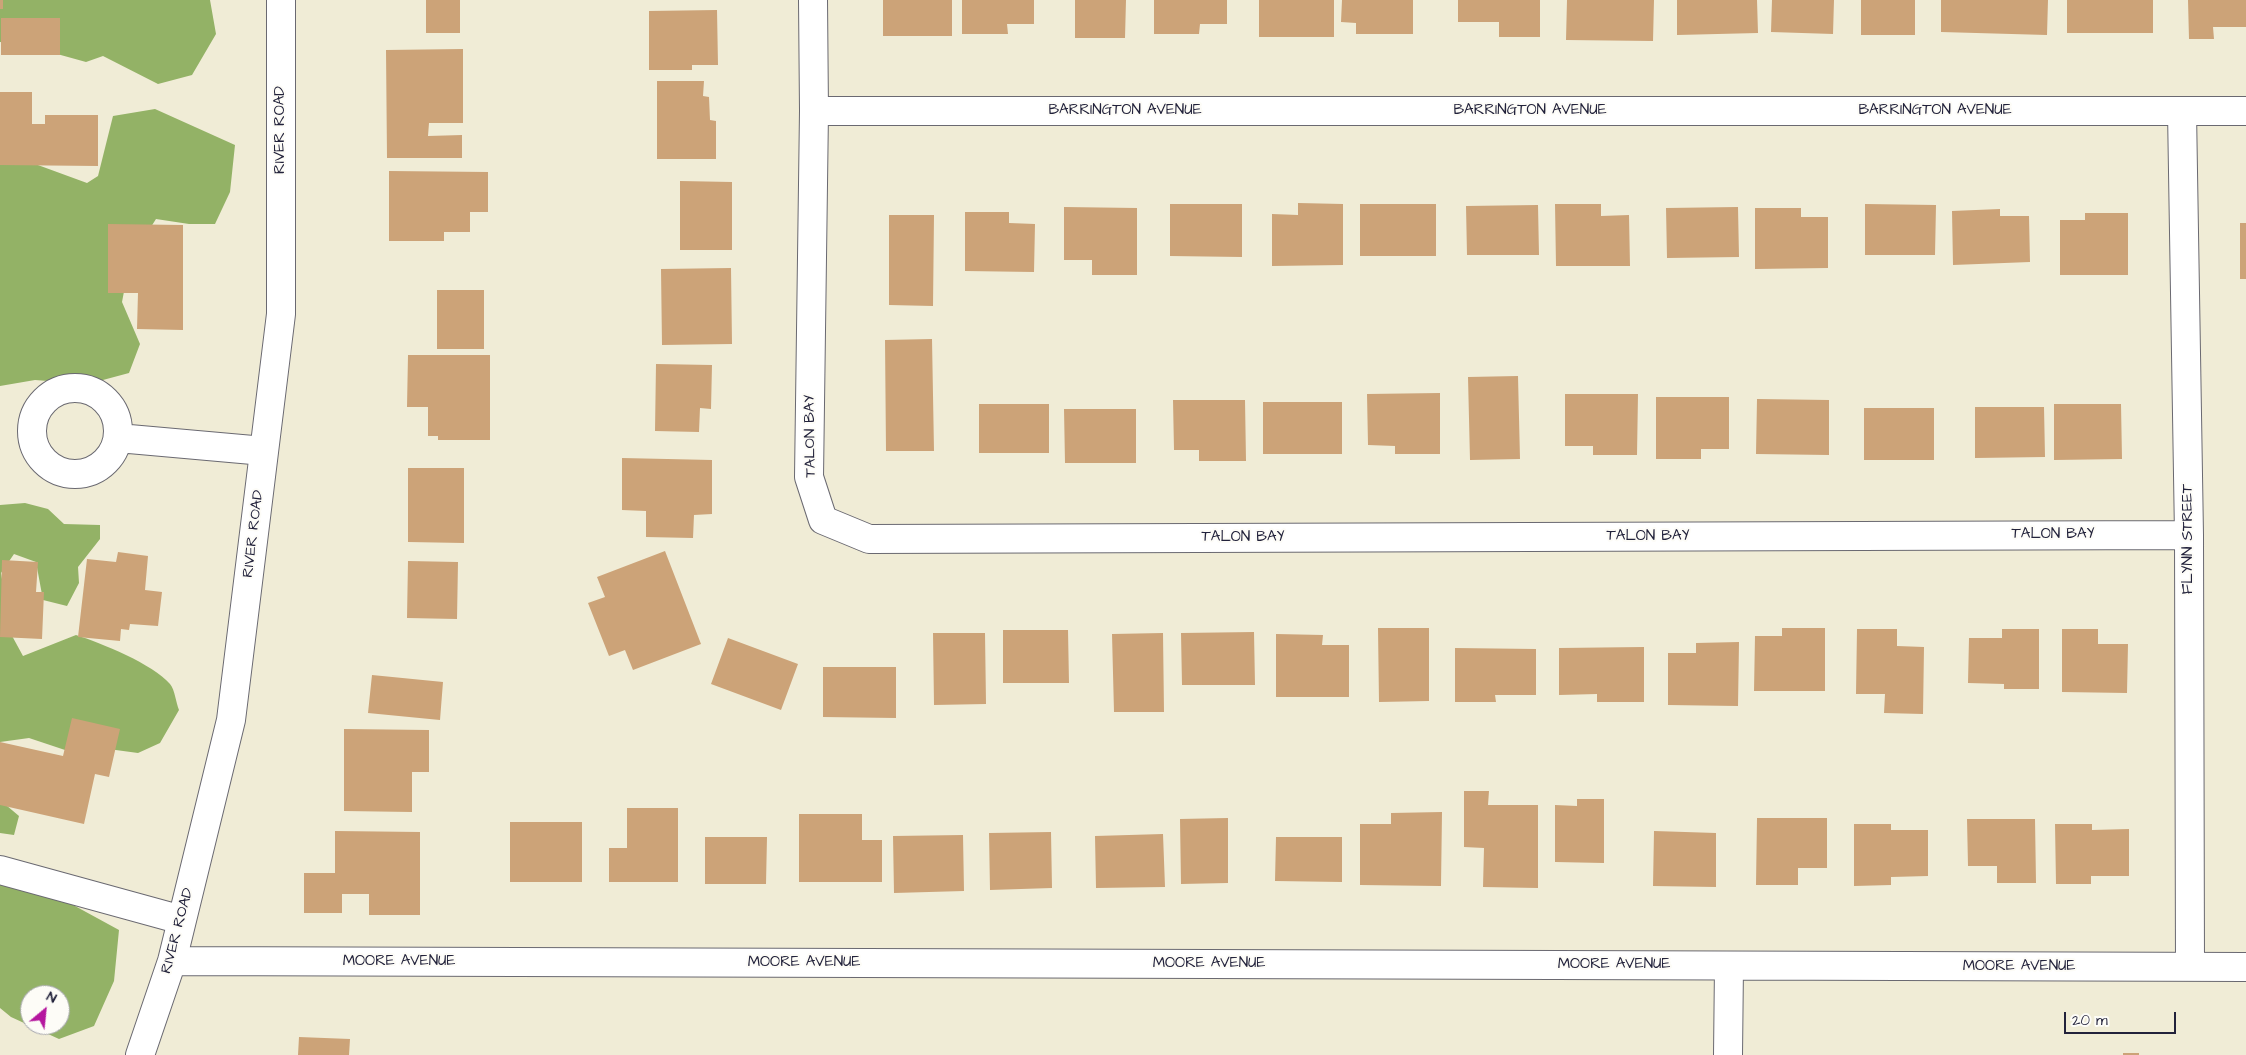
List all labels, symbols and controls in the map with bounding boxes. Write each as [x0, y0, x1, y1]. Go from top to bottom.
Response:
street label: RIVER ROAD [272, 86, 290, 174]
street label: BARRINGTON AVENUE [1048, 102, 1202, 120]
street label: BARRINGTON AVENUE [1453, 102, 1607, 120]
street label: BARRINGTON AVENUE [1858, 102, 2012, 120]
street label: TALON BAY [801, 394, 821, 478]
street label: FLYNN STREET [2180, 484, 2198, 594]
street label: RIVER ROAD [240, 489, 268, 579]
street label: TALON BAY [2011, 526, 2095, 544]
street label: TALON BAY [1606, 528, 1690, 546]
street label: TALON BAY [1201, 529, 1285, 547]
street label: RIVER ROAD [158, 886, 198, 976]
street label: MOORE AVENUE [343, 953, 455, 971]
street label: MOORE AVENUE [748, 954, 860, 972]
street label: MOORE AVENUE [1153, 955, 1265, 973]
street label: MOORE AVENUE [1558, 956, 1670, 974]
street label: MOORE AVENUE [1963, 958, 2075, 976]
north arrow [20, 985, 70, 1035]
text: N [43, 987, 60, 1009]
scale bar [2066, 1002, 2178, 1034]
text: 20 m [2072, 1010, 2108, 1031]

